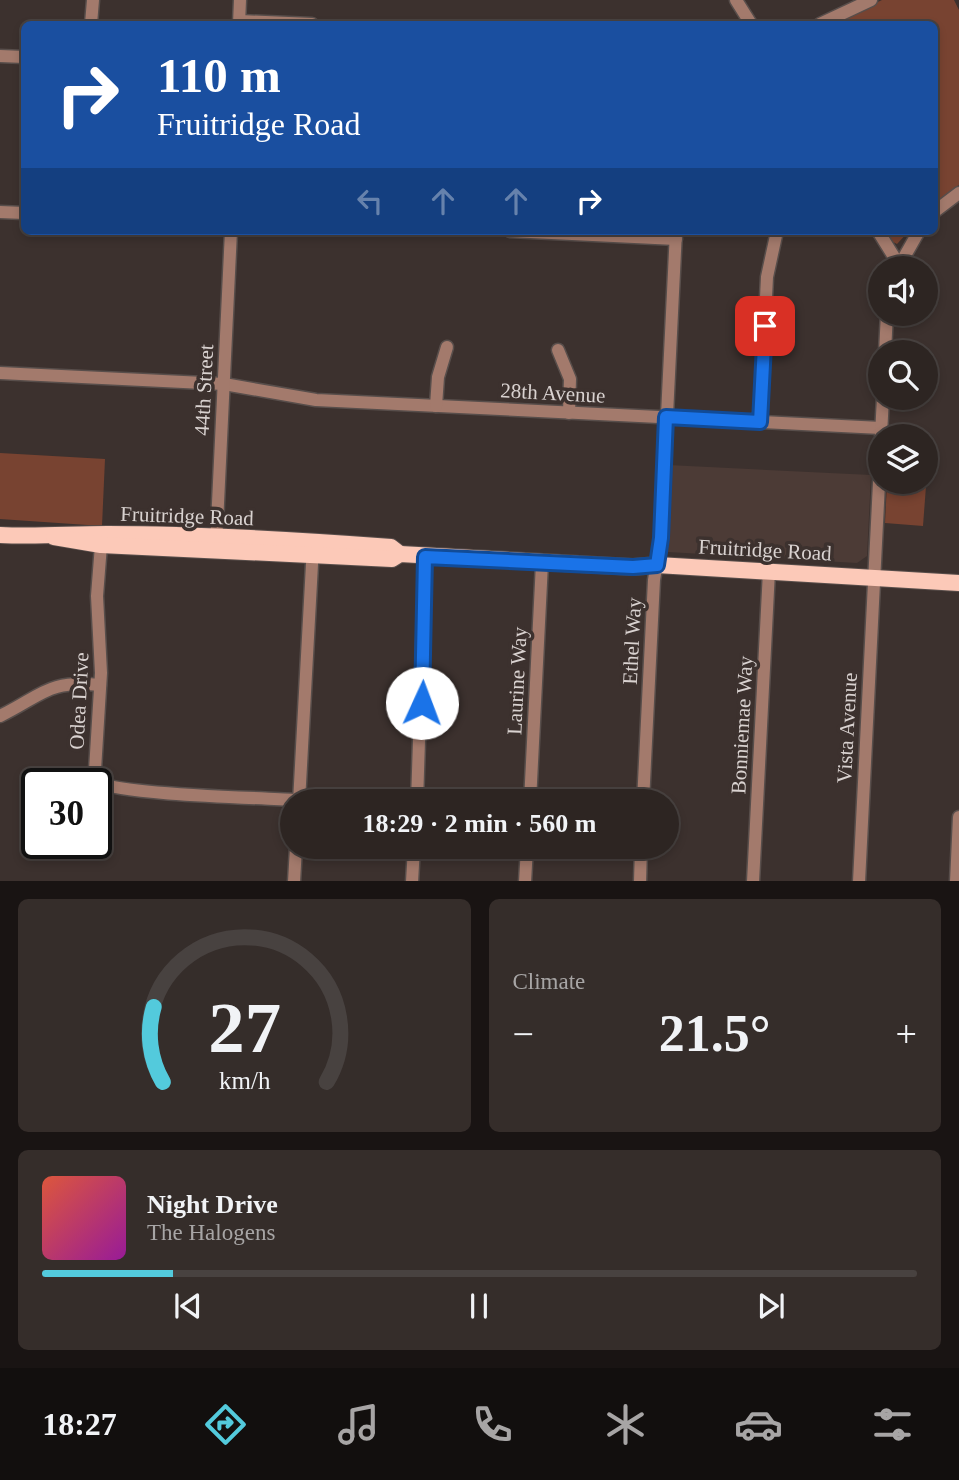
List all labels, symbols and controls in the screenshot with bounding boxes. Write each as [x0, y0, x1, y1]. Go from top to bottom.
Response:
text: 110 m [157, 48, 281, 103]
icon: right [42, 49, 133, 140]
text: Fruitridge Road [157, 106, 361, 142]
icon: left [351, 182, 389, 220]
icon: ahead [424, 182, 462, 220]
icon: ahead [497, 182, 535, 220]
icon: right [570, 182, 608, 220]
map controls [868, 256, 938, 494]
button: sound [868, 256, 938, 326]
pin [735, 296, 795, 356]
icon: arrive [746, 307, 784, 345]
button: search [868, 340, 938, 410]
street label: 44th Street [190, 343, 218, 436]
street label: 28th Avenue [500, 378, 606, 408]
button: layers [868, 424, 938, 494]
street label: Fruitridge Road [120, 502, 255, 530]
street label: Fruitridge Road [698, 535, 833, 566]
street label: Ethel Way [618, 596, 646, 685]
street label: Laurine Way [502, 626, 532, 736]
street label: Odea Drive [64, 652, 94, 750]
street label: Bonniemae Way [726, 655, 758, 795]
position arrow [385, 666, 459, 740]
street label: Vista Avenue [832, 672, 862, 784]
speed limit sign: 30 [21, 768, 112, 859]
text: 18:29 · 2 min · 560 m [363, 809, 597, 838]
text: Climate [513, 969, 585, 994]
text: 27 [208, 987, 281, 1068]
text: 21.5° [659, 1005, 771, 1062]
text: − [513, 1013, 534, 1055]
text: + [896, 1013, 917, 1055]
text: km/h [219, 1066, 270, 1093]
text: Night Drive [147, 1190, 278, 1219]
text: The Halogens [147, 1220, 275, 1245]
icon: previous [169, 1287, 207, 1325]
icon: pause [460, 1287, 498, 1325]
icon: next [752, 1287, 790, 1325]
icon: directions [201, 1400, 250, 1449]
icon: music [334, 1400, 383, 1449]
icon: phone [468, 1400, 517, 1449]
icon: climate [601, 1400, 650, 1449]
icon: car [734, 1400, 783, 1449]
icon: filters [868, 1400, 917, 1449]
text: 18:27 [42, 1406, 117, 1442]

